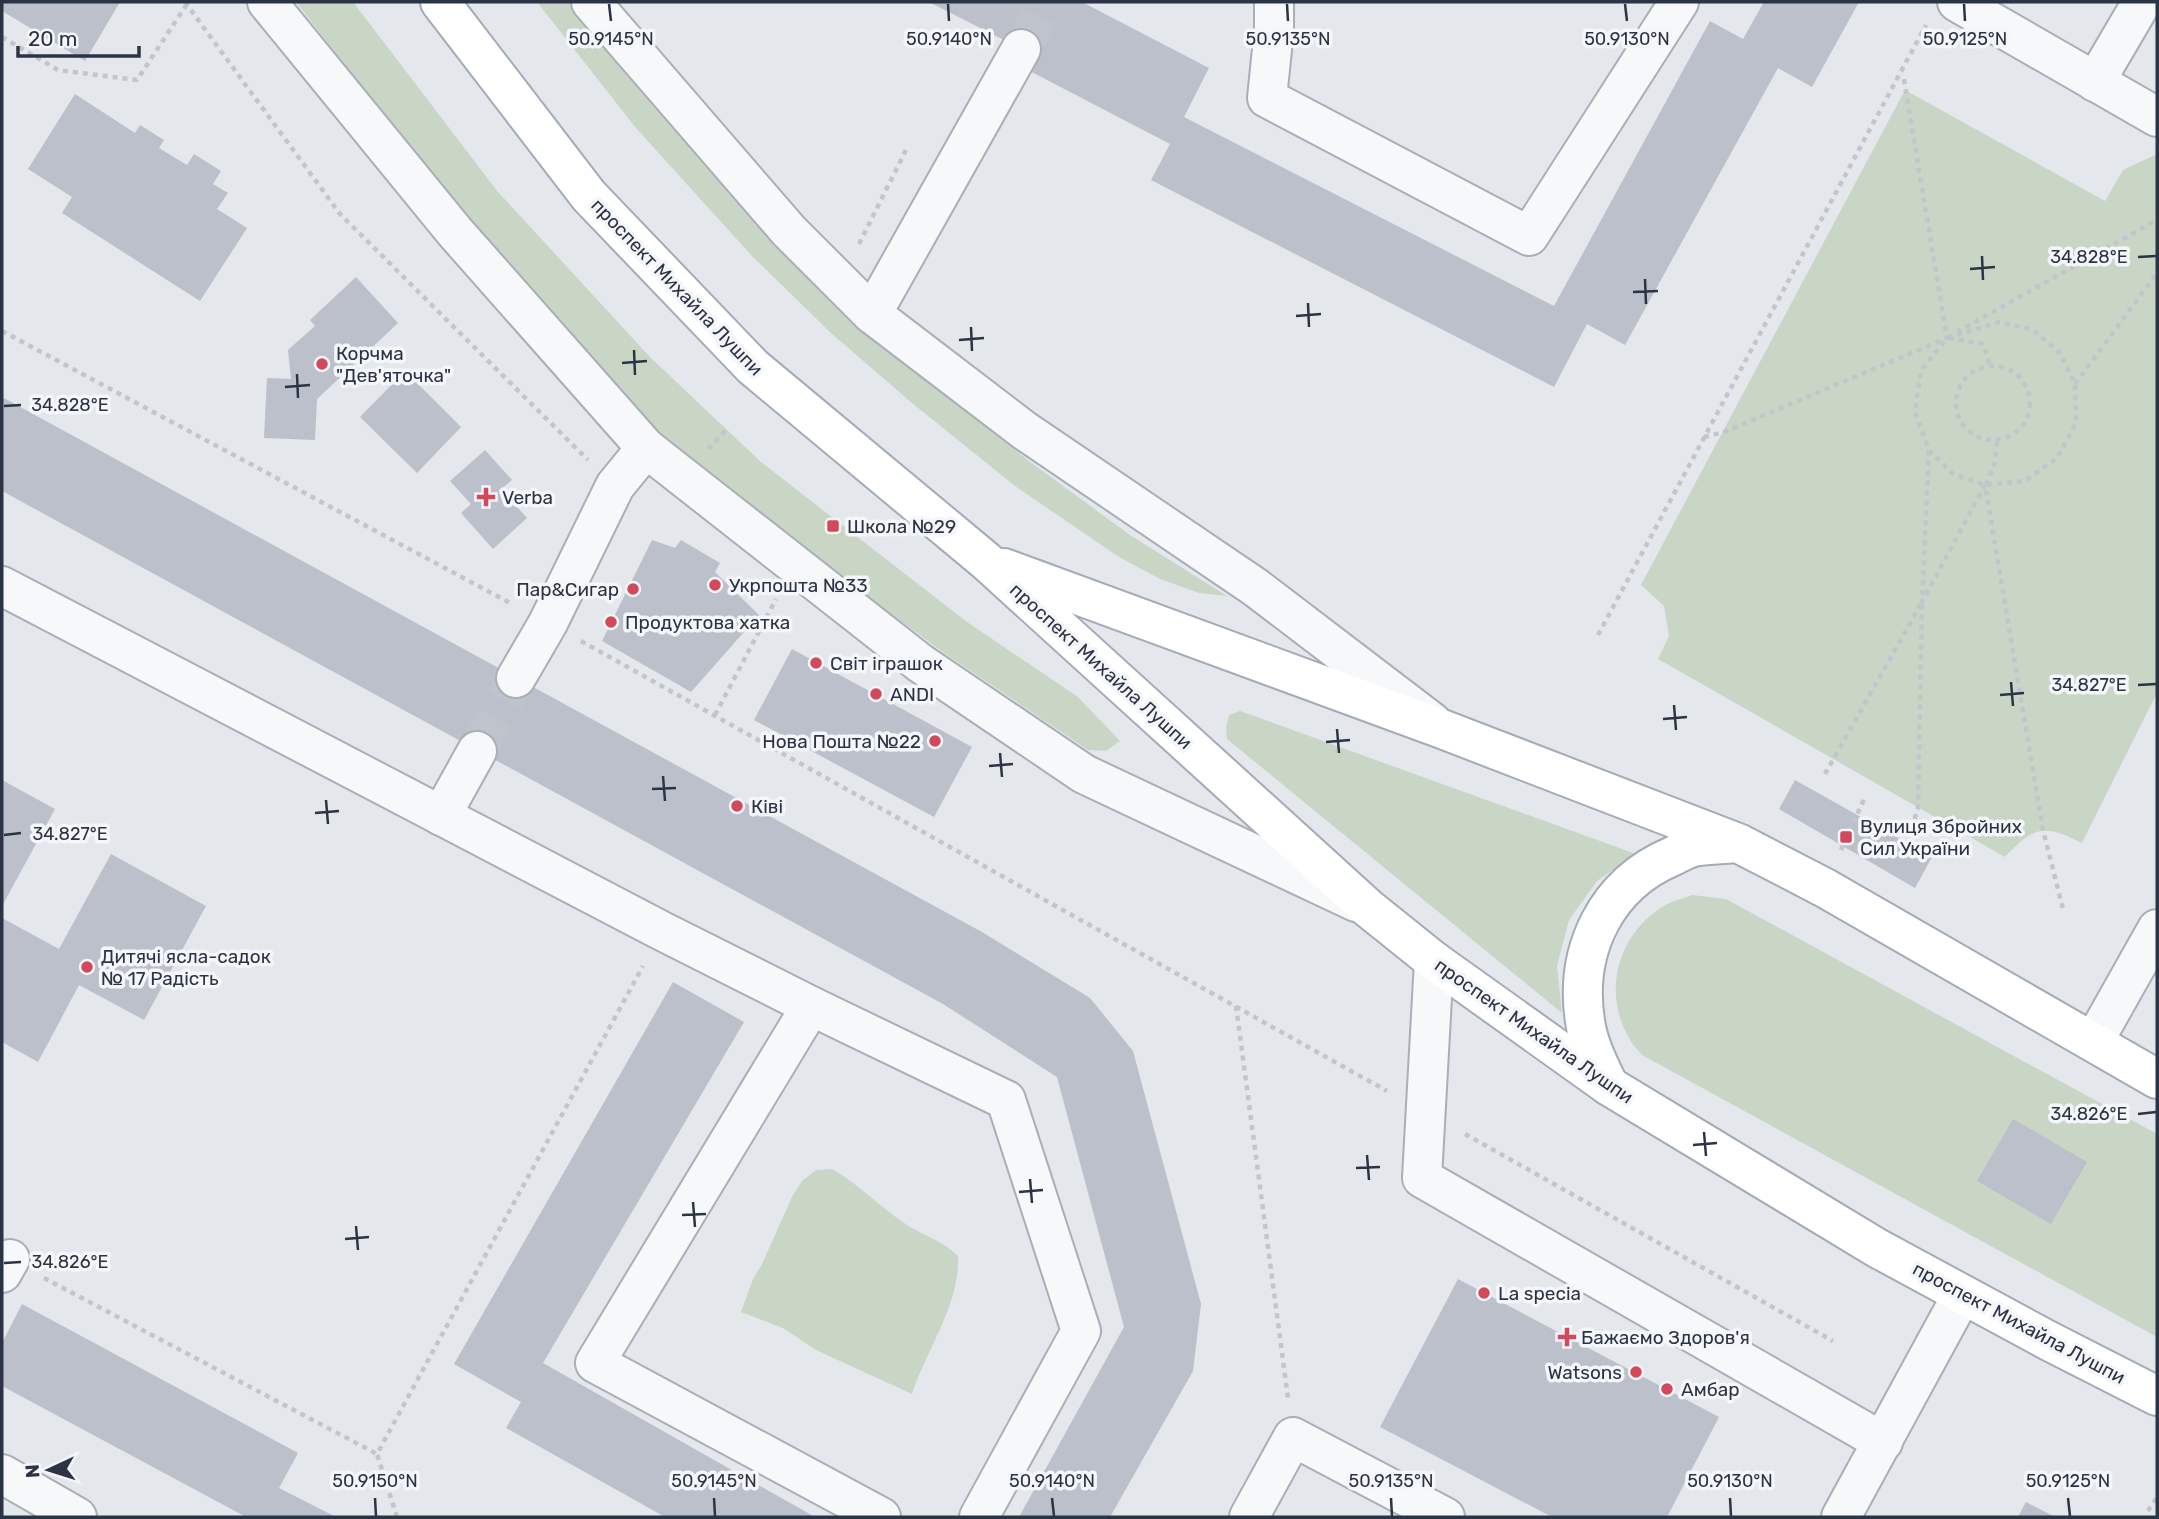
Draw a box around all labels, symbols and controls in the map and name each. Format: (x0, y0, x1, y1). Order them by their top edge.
scale bar (18, 14, 138, 58)
text: 20 m (28, 26, 77, 51)
text: 50.9145°N (568, 28, 654, 50)
text: 50.9140°N (906, 28, 992, 50)
text: 50.9135°N (1246, 28, 1330, 50)
text: 50.9130°N (1584, 28, 1670, 50)
text: 50.9125°N (1923, 28, 2007, 50)
street label: проспект Михайла Лушпи (586, 194, 768, 380)
text: 34.828°E (2050, 246, 2128, 268)
place label: Корчма "Дев'яточка" (336, 342, 451, 387)
marker: Корчма "Дев'яточка" (314, 356, 330, 372)
text: 34.828°E (31, 394, 109, 416)
place label: Verba (502, 486, 553, 509)
marker: Verba (476, 487, 496, 507)
place label: Школа №29 (847, 515, 956, 538)
marker: Школа №29 (825, 518, 841, 534)
place label: Укрпошта №33 (729, 574, 868, 597)
marker: Укрпошта №33 (707, 577, 723, 593)
place label: Пар&Сигар (516, 578, 619, 601)
street label: проспект Михайла Лушпи (1005, 578, 1197, 754)
marker: Пар&Сигар (625, 581, 641, 597)
place label: Продуктова хатка (625, 611, 790, 634)
marker: Продуктова хатка (603, 614, 619, 630)
place label: Світ іграшок (830, 652, 943, 675)
marker: Світ іграшок (808, 655, 824, 671)
text: 34.827°E (2051, 674, 2127, 696)
place label: ANDI (890, 683, 934, 706)
marker: ANDI (868, 686, 884, 702)
place label: Нова Пошта №22 (762, 730, 921, 753)
marker: Нова Пошта №22 (927, 733, 943, 749)
place label: Ківі (751, 795, 783, 818)
marker: Ківі (729, 798, 745, 814)
place label: Вулиця Збройних Сил України (1860, 815, 2022, 860)
text: 34.827°E (32, 823, 108, 845)
marker: Вулиця Збройних Сил України (1838, 829, 1854, 845)
place label: Дитячі ясла-садок № 17 Радість (101, 945, 271, 990)
street label: проспект Михайла Лушпи (1430, 954, 1638, 1108)
marker: Дитячі ясла-садок № 17 Радість (79, 959, 95, 975)
text: 34.826°E (2051, 1103, 2127, 1125)
text: 34.826°E (32, 1251, 108, 1273)
street label: проспект Михайла Лушпи (1909, 1257, 2129, 1389)
place label: La specia (1498, 1282, 1581, 1305)
marker: La specia (1476, 1285, 1492, 1301)
place label: Бажаємо Здоров'я (1581, 1326, 1750, 1349)
marker: Бажаємо Здоров'я (1559, 1329, 1575, 1345)
place label: Watsons (1548, 1361, 1622, 1384)
marker: Watsons (1628, 1364, 1644, 1380)
place label: Амбар (1681, 1378, 1740, 1401)
marker: Амбар (1659, 1381, 1675, 1397)
north arrow (14, 1435, 84, 1505)
text: N (21, 1464, 44, 1479)
text: 50.9150°N (332, 1470, 418, 1492)
text: 50.9145°N (671, 1470, 757, 1492)
text: 50.9140°N (1009, 1470, 1095, 1492)
text: 50.9135°N (1349, 1470, 1433, 1492)
text: 50.9130°N (1687, 1470, 1773, 1492)
text: 50.9125°N (2026, 1470, 2110, 1492)

